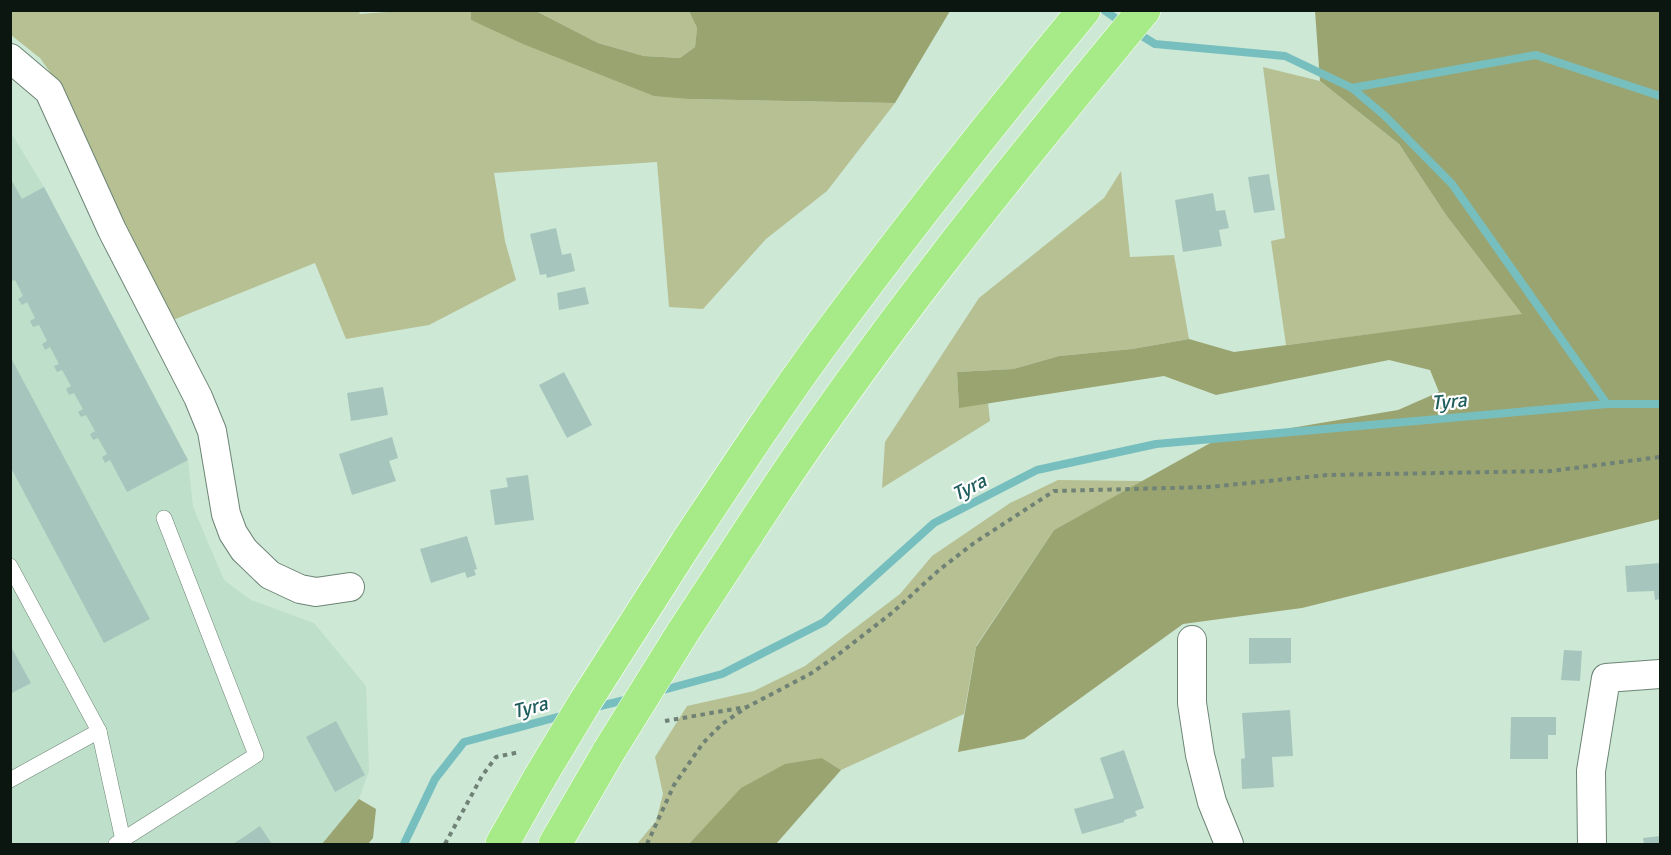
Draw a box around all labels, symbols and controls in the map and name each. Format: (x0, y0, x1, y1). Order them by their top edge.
water label: Tyra (1430, 387, 1468, 415)
water label: Tyra (948, 468, 991, 507)
water label: Tyra (510, 691, 551, 724)

